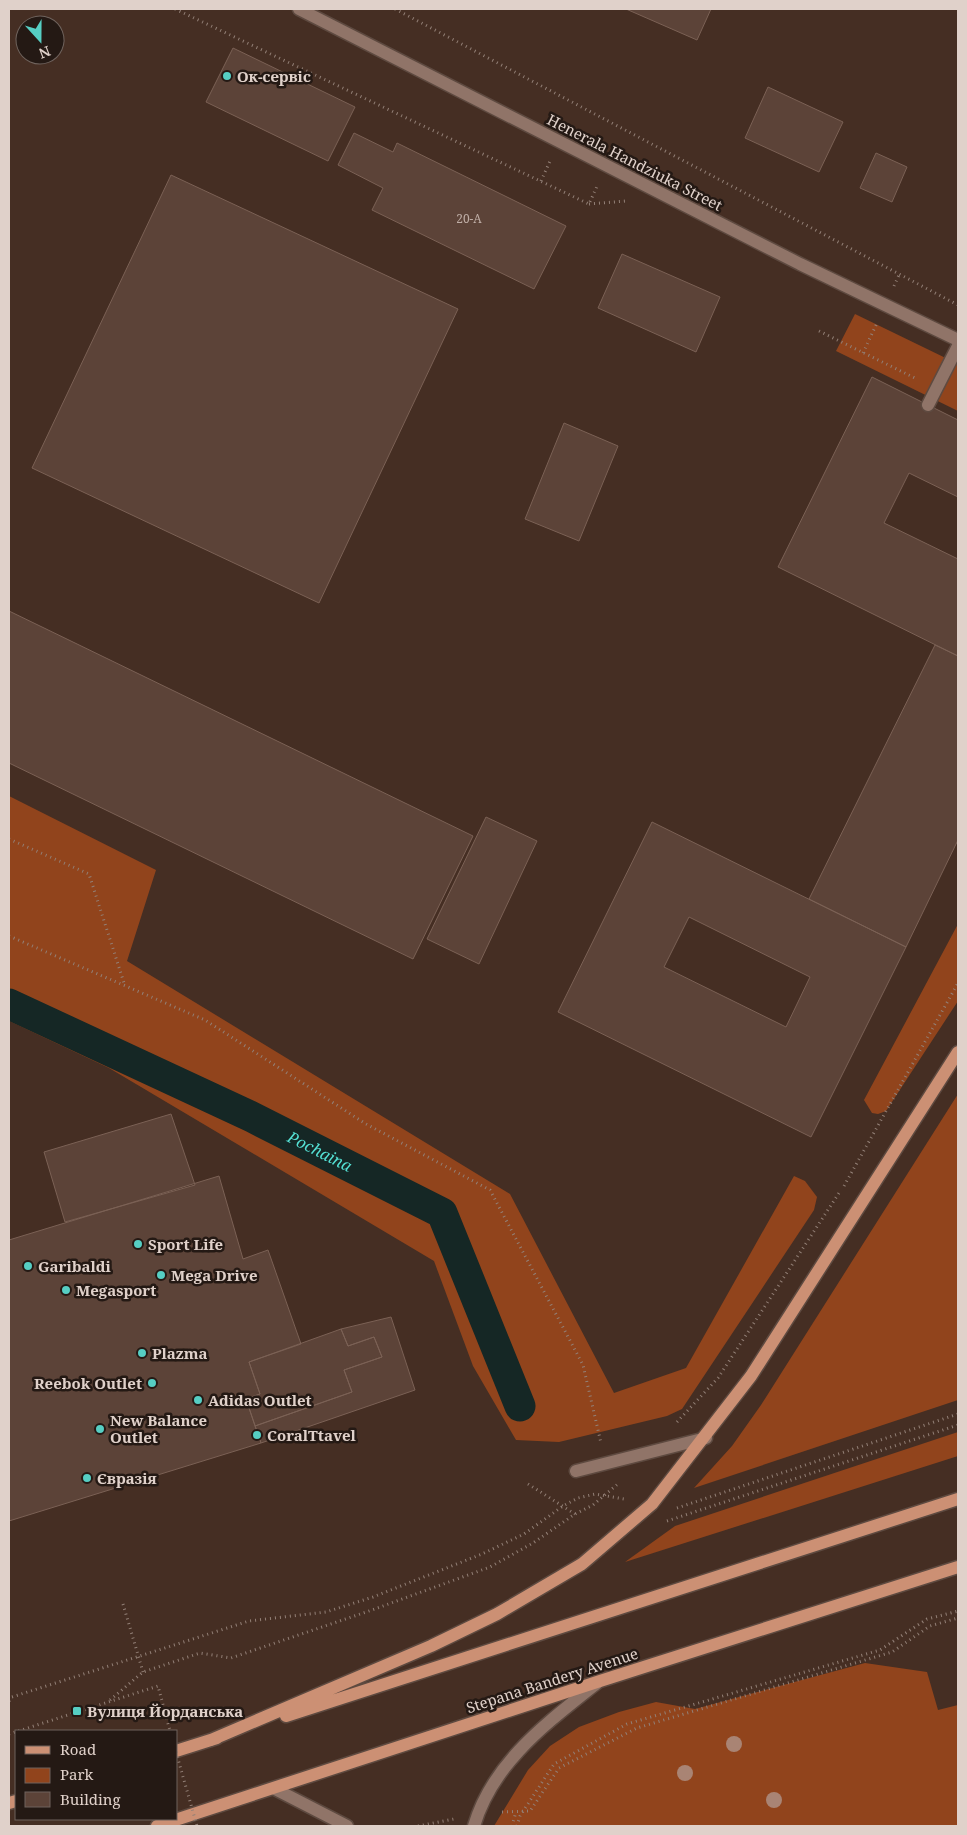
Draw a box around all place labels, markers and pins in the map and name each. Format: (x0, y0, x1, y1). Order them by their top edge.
place label: Ок-сервіс (237, 66, 311, 86)
marker: Ок-сервіс (221, 70, 233, 82)
place label: Sport Life (148, 1234, 223, 1254)
marker: Sport Life (132, 1238, 144, 1250)
place label: Garibaldi (38, 1256, 111, 1276)
marker: Garibaldi (22, 1260, 34, 1272)
place label: Mega Drive (171, 1265, 257, 1285)
marker: Mega Drive (155, 1269, 167, 1281)
place label: Megasport (76, 1280, 156, 1300)
marker: Megasport (60, 1284, 72, 1296)
place label: Plazma (152, 1343, 208, 1363)
marker: Plazma (136, 1347, 148, 1359)
place label: Reebok Outlet (34, 1373, 142, 1393)
marker: Reebok Outlet (146, 1377, 158, 1389)
place label: Adidas Outlet (208, 1390, 312, 1410)
marker: Adidas Outlet (192, 1394, 204, 1406)
place label: New Balance Outlet (110, 1410, 207, 1447)
marker: New Balance Outlet (94, 1423, 106, 1435)
place label: CoralTtavel (267, 1425, 357, 1445)
marker: CoralTtavel (251, 1429, 263, 1441)
place label: Євразія (97, 1468, 157, 1488)
marker: Євразія (81, 1472, 93, 1484)
place label: Вулиця Йорданська (87, 1701, 243, 1721)
marker: Вулиця Йорданська (71, 1705, 83, 1717)

